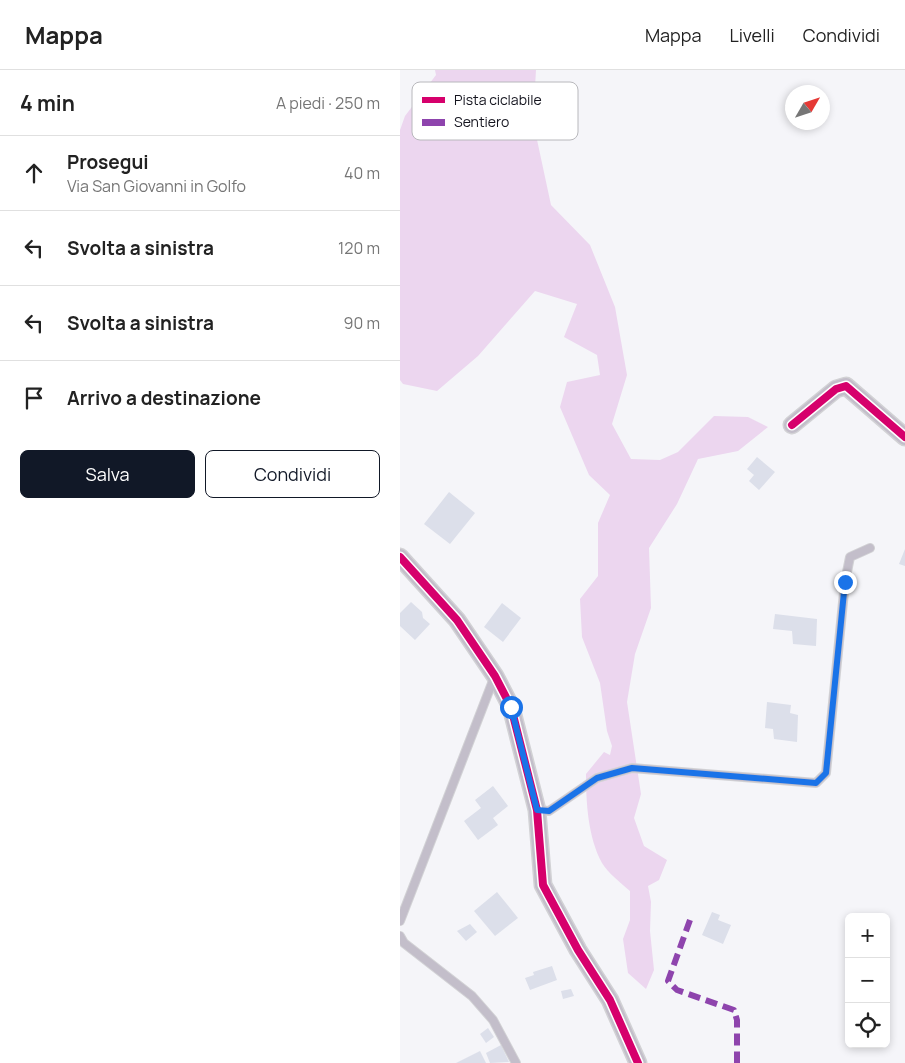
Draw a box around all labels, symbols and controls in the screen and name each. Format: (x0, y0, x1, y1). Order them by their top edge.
text: Mappa (25, 18, 103, 51)
text: Mappa (645, 23, 701, 47)
text: Livelli (729, 23, 775, 47)
text: Condividi (803, 23, 880, 47)
legend (412, 82, 578, 140)
north arrow (785, 85, 830, 130)
text: 4 min (20, 89, 75, 117)
text: Pista ciclabile (454, 90, 542, 109)
text: A piedi · 250 m (276, 92, 380, 114)
text: Sentiero (454, 112, 509, 131)
text: Prosegui (67, 149, 149, 175)
icon: ahead (20, 159, 48, 187)
text: 40 m (344, 162, 380, 184)
text: Via San Giovanni in Golfo (67, 175, 246, 197)
icon: left (20, 234, 48, 262)
text: Svolta a sinistra (67, 235, 214, 261)
text: 120 m (338, 237, 380, 259)
icon: left (20, 309, 48, 337)
text: Svolta a sinistra (67, 310, 214, 336)
text: 90 m (344, 312, 380, 334)
icon: arrive (20, 384, 48, 412)
text: Arrivo a destinazione (67, 385, 261, 411)
button: Salva (20, 450, 195, 498)
button: Condividi (205, 450, 380, 498)
route end (834, 571, 857, 594)
route start (500, 696, 523, 719)
map controls (845, 913, 890, 1048)
button: + (845, 913, 890, 958)
button: − (845, 958, 890, 1003)
button: locate (845, 1003, 890, 1048)

